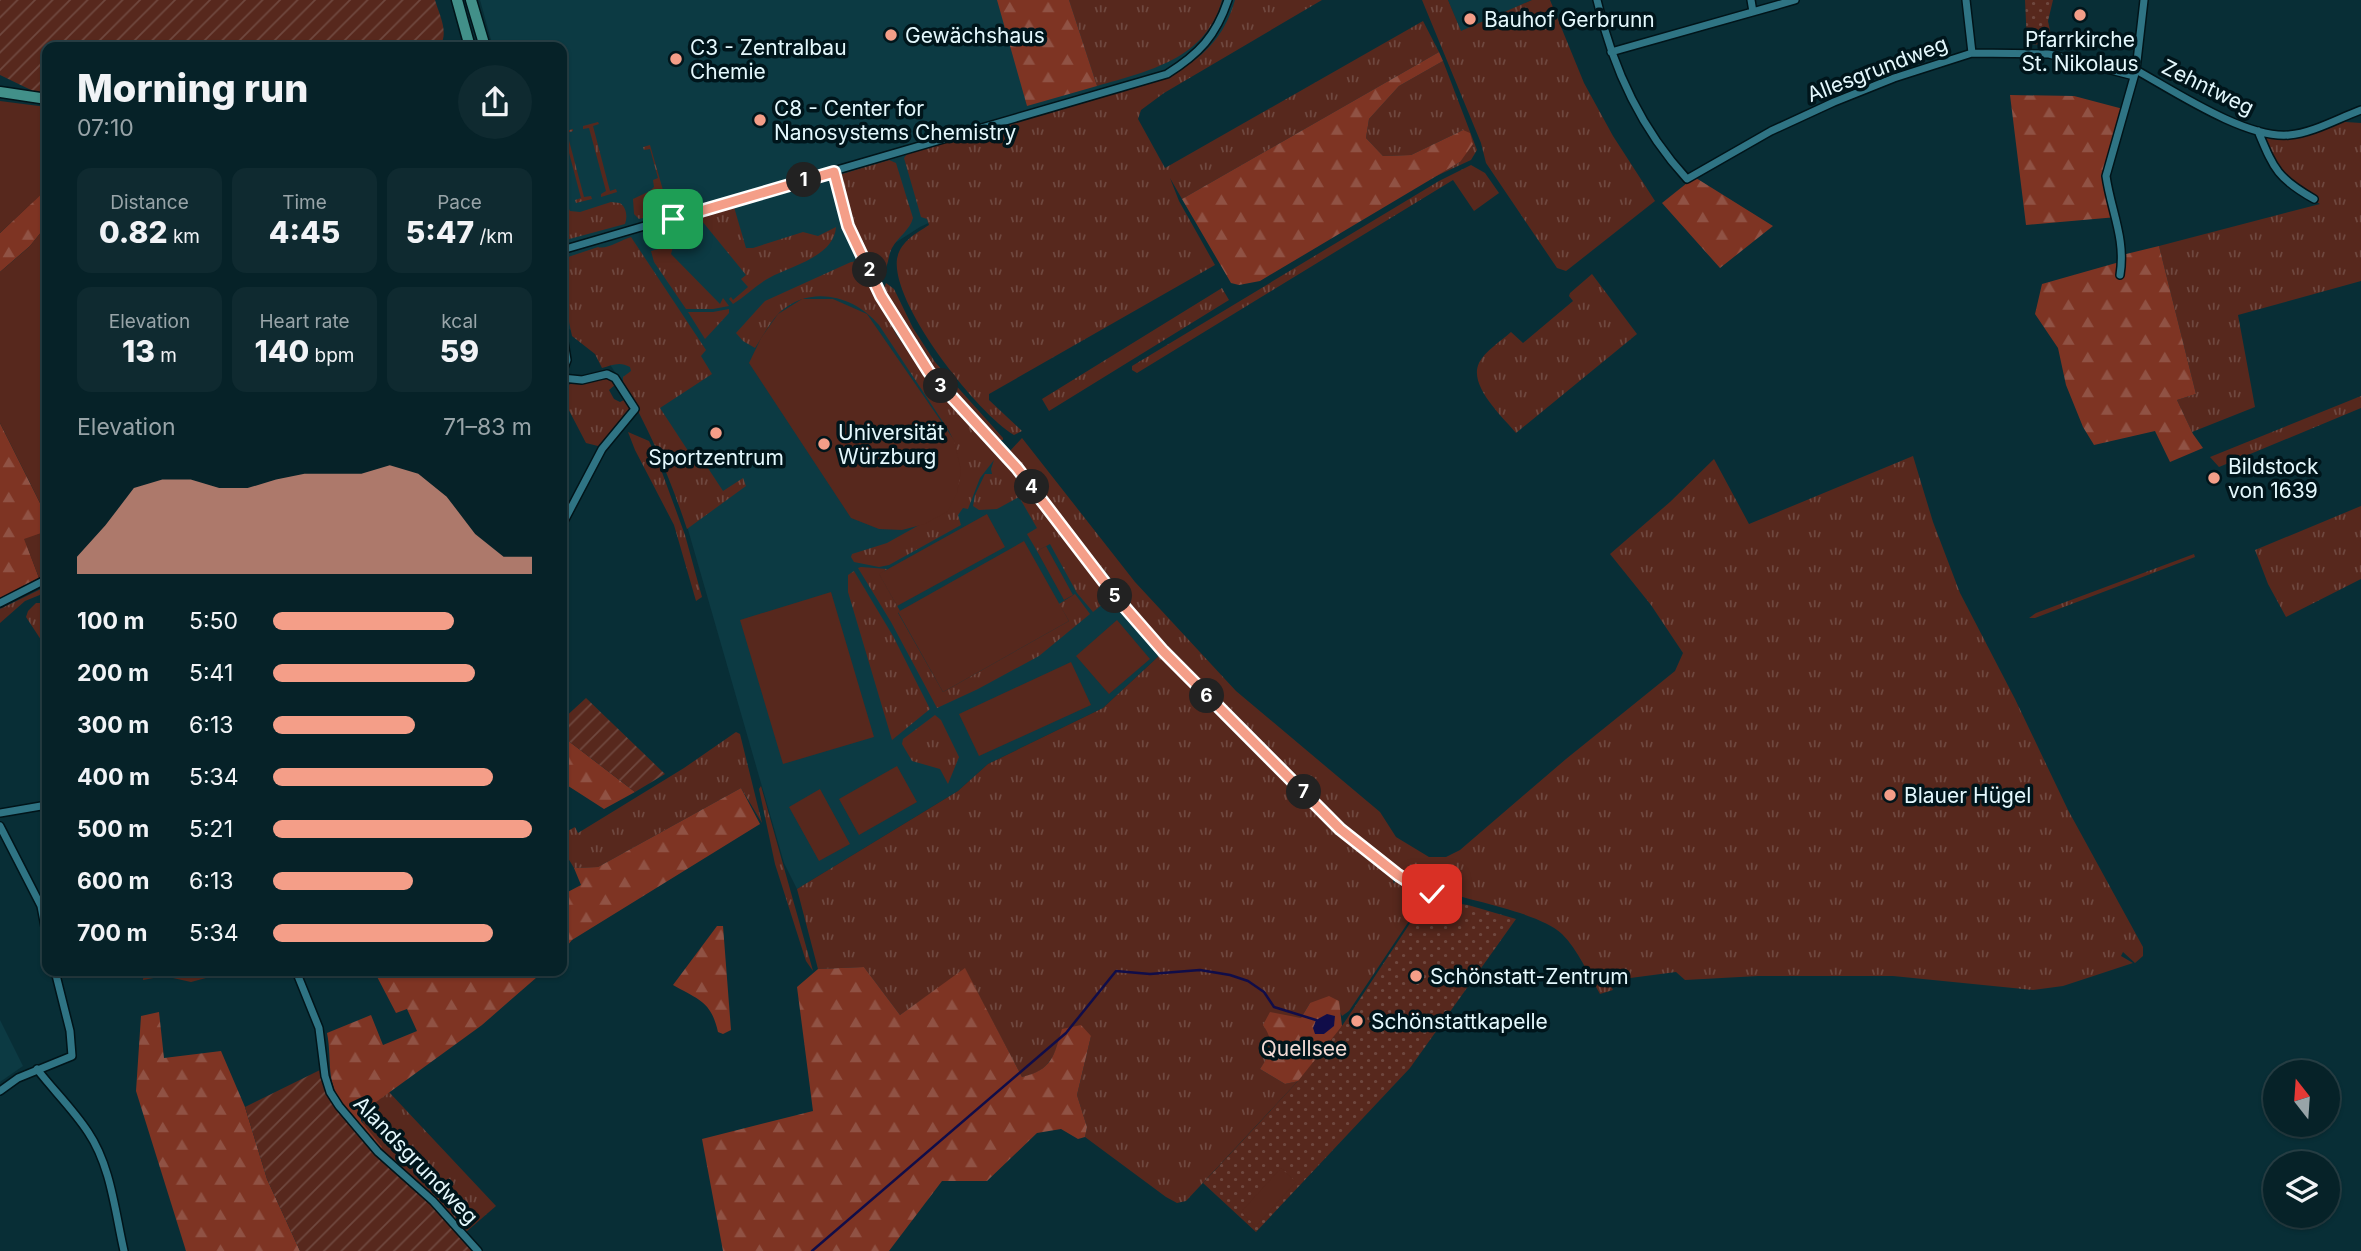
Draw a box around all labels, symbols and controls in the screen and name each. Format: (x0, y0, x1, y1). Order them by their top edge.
place label: Bauhof Gerbrunn (1484, 7, 1655, 32)
marker: Pfarrkirche St. Nikolaus (2072, 7, 2088, 23)
marker: Bauhof Gerbrunn (1462, 11, 1478, 27)
place label: Gewächshaus (905, 23, 1045, 48)
marker: Gewächshaus (883, 27, 899, 43)
place label: Pfarrkirche St. Nikolaus (2021, 27, 2139, 76)
street label: Allesgrundweg (1803, 31, 1951, 107)
place label: C3 - Zentralbau Chemie (690, 35, 847, 84)
marker: C3 - Zentralbau Chemie (668, 51, 684, 67)
street label: Zehntweg (2158, 54, 2258, 120)
text: Morning run (77, 65, 308, 111)
button: share (458, 65, 532, 139)
place label: C8 - Center for Nanosystems Chemistry (774, 96, 1017, 145)
marker: C8 - Center for Nanosystems Chemistry (752, 112, 768, 128)
text: 07:10 (77, 114, 134, 142)
pin: 1 (786, 162, 822, 198)
text: 1 (799, 168, 808, 191)
pin (643, 189, 703, 249)
text: Distance (110, 191, 189, 214)
text: Time (282, 191, 327, 214)
text: Pace (437, 191, 482, 214)
icon: arrive (654, 200, 692, 238)
text: 0.82 (99, 214, 168, 250)
text: 4:45 (269, 214, 340, 250)
text: 5:47 (406, 214, 474, 250)
text: km (168, 225, 200, 248)
text: /km (474, 225, 513, 248)
pin: 2 (852, 252, 888, 288)
text: 2 (864, 258, 875, 281)
text: Elevation (109, 310, 190, 333)
text: Heart rate (260, 310, 350, 333)
text: kcal (441, 310, 478, 333)
text: 13 (122, 333, 155, 369)
text: 140 (255, 333, 309, 369)
text: 59 (440, 333, 479, 369)
text: m (155, 344, 177, 367)
text: bpm (309, 344, 354, 367)
pin: 3 (923, 368, 958, 404)
text: 3 (934, 374, 947, 397)
text: Elevation (77, 413, 176, 441)
text: 71–83 m (443, 413, 532, 441)
place label: Universität Würzburg (838, 420, 945, 469)
marker: Sportzentrum (708, 425, 724, 441)
marker: Universität Würzburg (816, 436, 832, 452)
place label: Sportzentrum (648, 445, 784, 470)
place label: Bildstock von 1639 (2228, 454, 2319, 503)
pin: 4 (1014, 470, 1050, 504)
marker: Bildstock von 1639 (2206, 470, 2222, 486)
text: 4 (1025, 475, 1038, 498)
pin: 5 (1098, 578, 1132, 614)
text: 5 (1108, 584, 1121, 607)
text: 100 m (77, 607, 144, 635)
text: 5:50 (189, 607, 238, 635)
text: 200 m (77, 659, 149, 687)
text: 5:41 (189, 659, 233, 687)
pin: 6 (1190, 678, 1224, 714)
text: 6 (1200, 684, 1213, 707)
text: 300 m (77, 711, 149, 739)
text: 6:13 (189, 711, 233, 739)
text: 400 m (77, 763, 150, 791)
text: 5:34 (189, 763, 239, 791)
pin: 7 (1286, 774, 1322, 810)
text: 7 (1298, 780, 1309, 803)
place label: Blauer Hügel (1904, 783, 2031, 808)
marker: Blauer Hügel (1882, 787, 1898, 803)
text: 500 m (77, 815, 149, 843)
text: 5:21 (189, 815, 233, 843)
pin (1402, 864, 1462, 924)
text: 600 m (77, 867, 149, 895)
text: 6:13 (189, 867, 233, 895)
icon: check (1413, 875, 1451, 913)
text: 700 m (77, 919, 147, 947)
text: 5:34 (189, 919, 239, 947)
place label: Schönstatt-Zentrum (1430, 964, 1629, 989)
marker: Schönstatt-Zentrum (1408, 968, 1424, 984)
place label: Schönstattkapelle (1371, 1009, 1548, 1034)
marker: Schönstattkapelle (1349, 1013, 1365, 1029)
park label: Quellsee (1261, 1036, 1347, 1061)
north arrow (2263, 1060, 2340, 1138)
map controls (2263, 1060, 2340, 1228)
street label: Alandsgrundweg (349, 1091, 483, 1229)
button: layers (2263, 1151, 2340, 1228)

